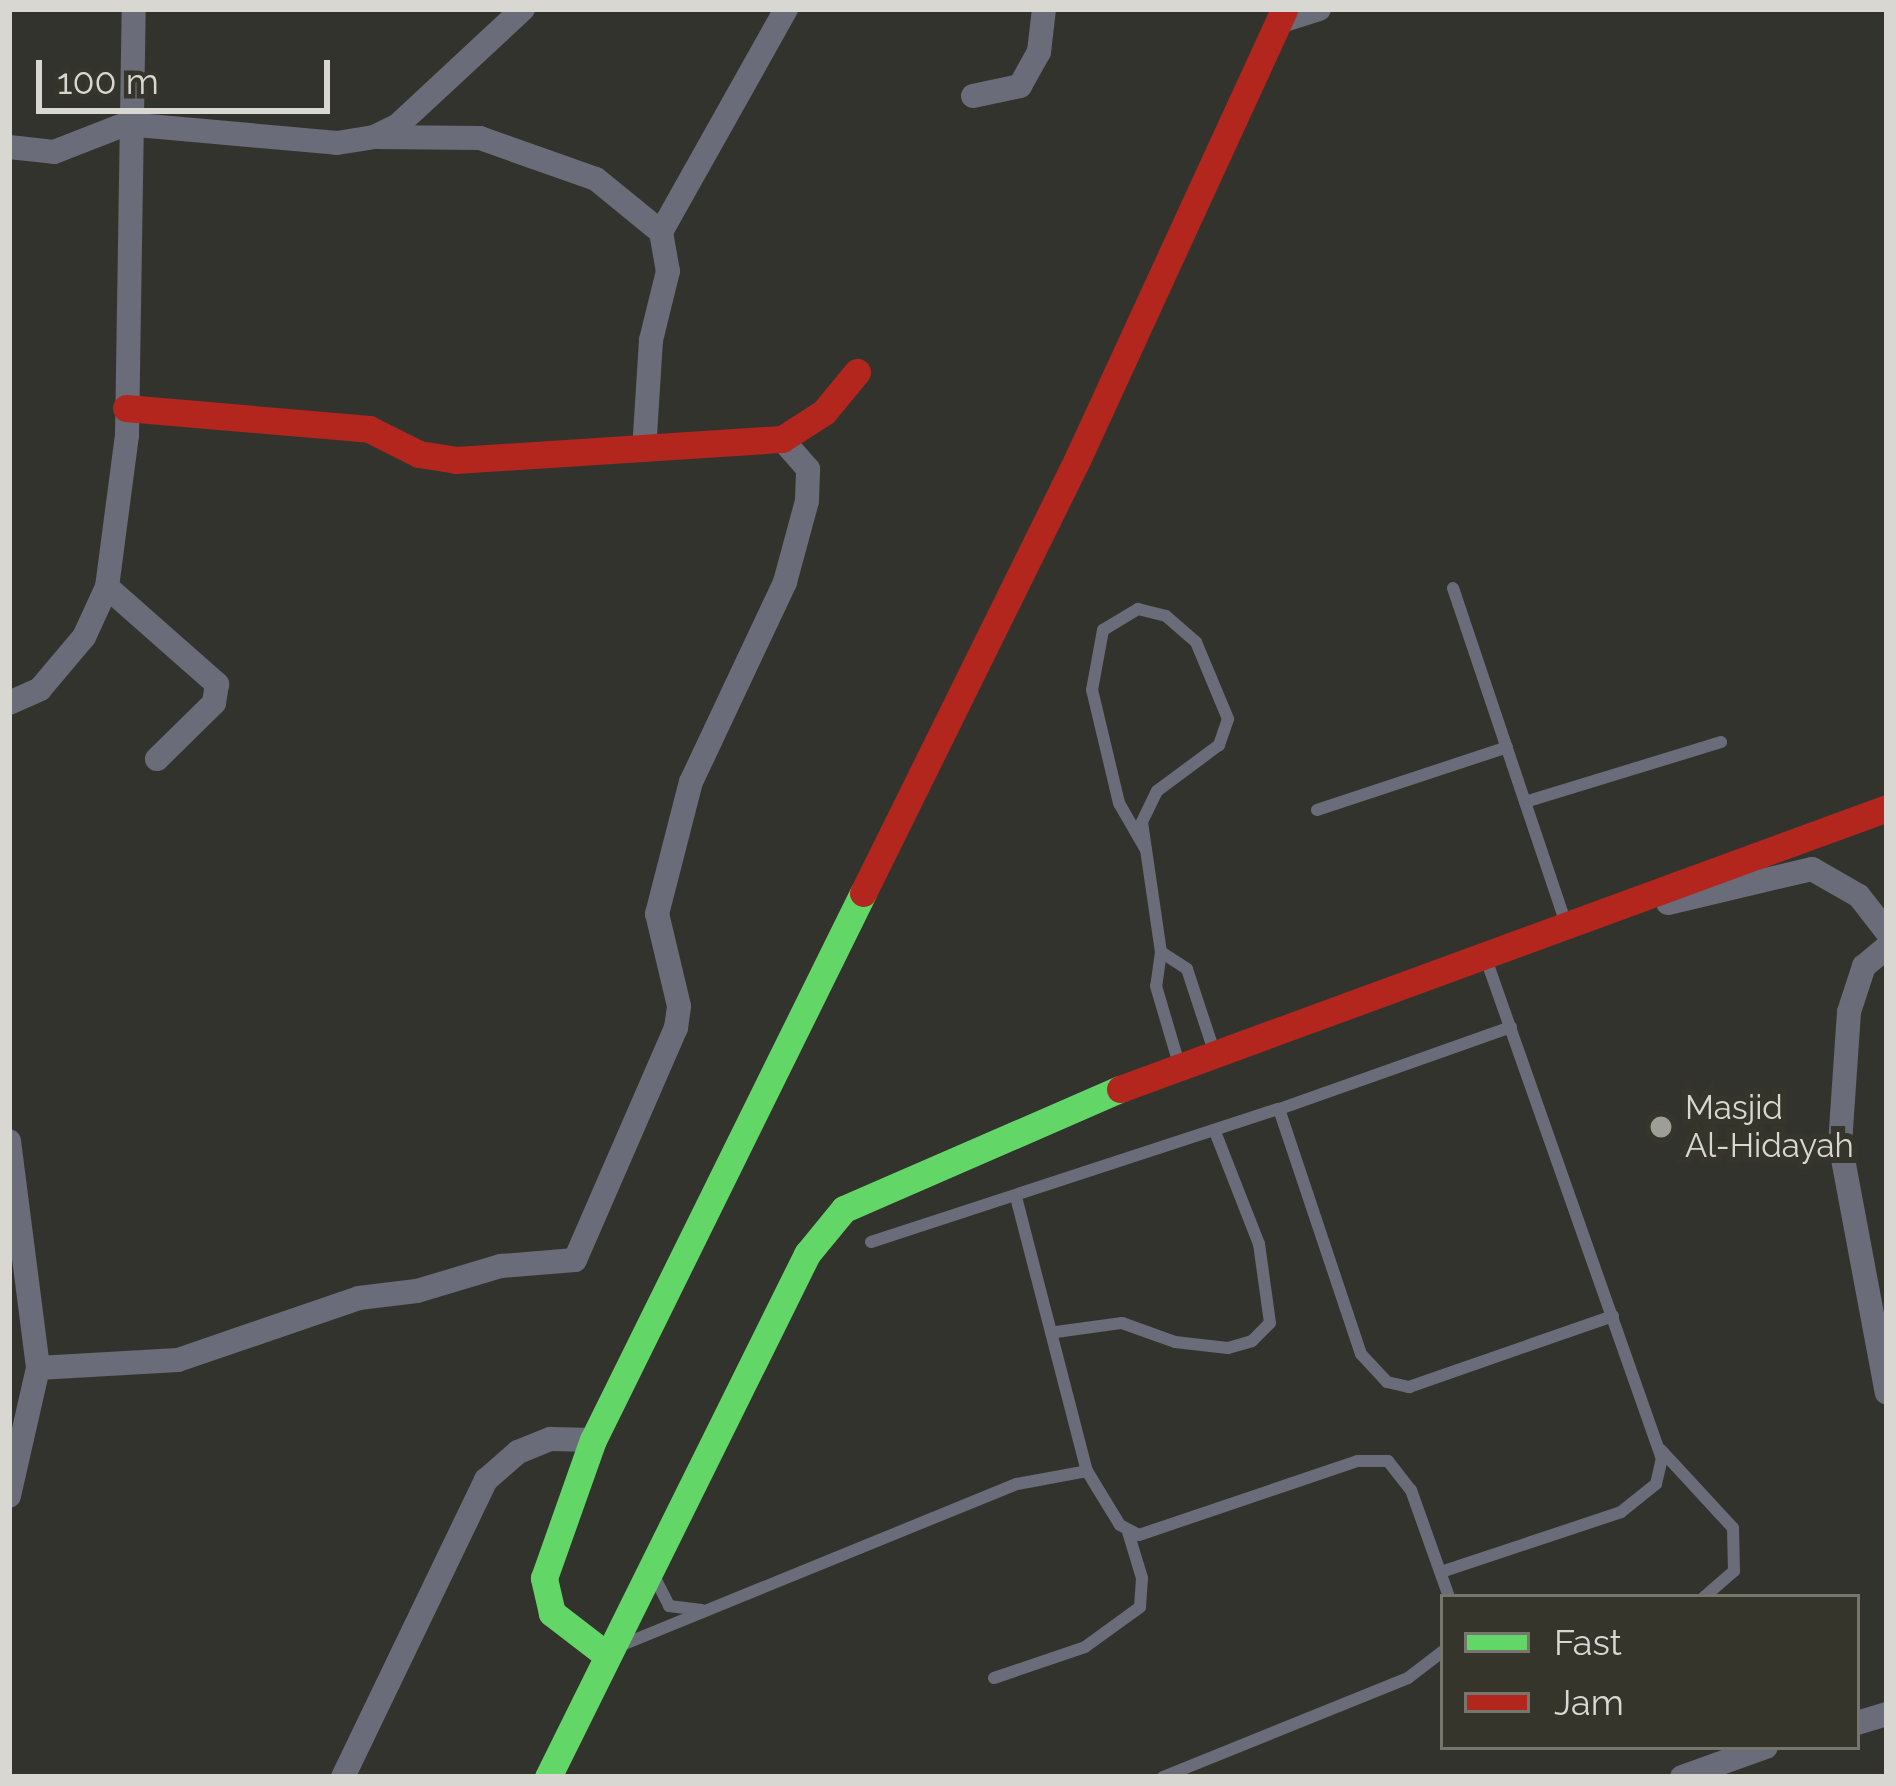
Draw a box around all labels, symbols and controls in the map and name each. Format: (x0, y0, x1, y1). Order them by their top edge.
scale bar (42, 36, 336, 110)
text: 100 m (57, 60, 159, 102)
place label: Masjid Al-Hidayah (1685, 1088, 1854, 1166)
marker: Masjid Al-Hidayah (1648, 1114, 1674, 1140)
legend (1440, 1594, 1860, 1750)
text: Fast (1554, 1621, 1622, 1663)
text: Jam (1554, 1681, 1624, 1723)

